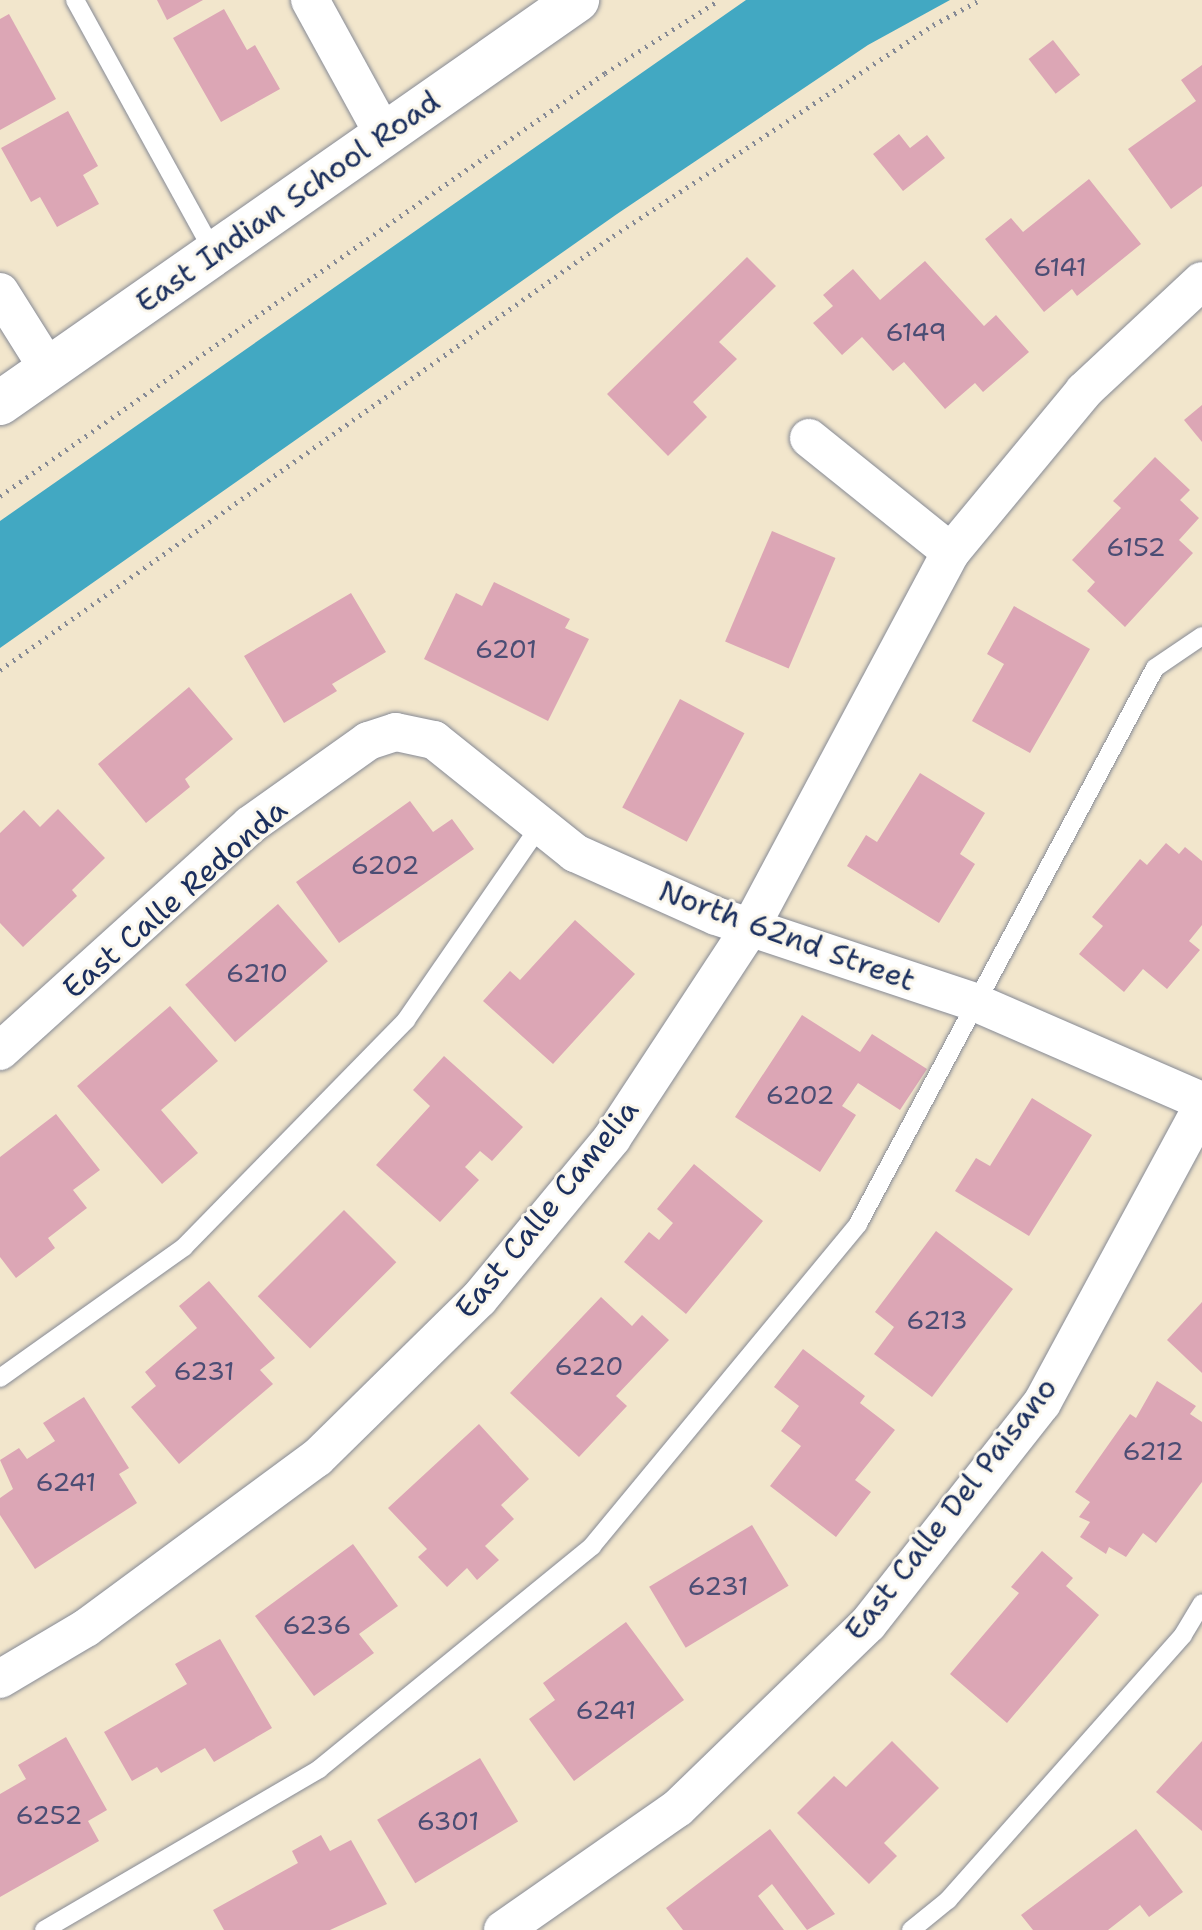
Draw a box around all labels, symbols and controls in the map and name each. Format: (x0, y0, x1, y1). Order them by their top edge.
street label: East Indian School Road (129, 83, 447, 321)
house number: 6141 (1033, 251, 1087, 283)
house number: 6149 (885, 316, 947, 348)
house number: 6152 (1106, 531, 1166, 563)
house number: 6201 (475, 633, 537, 665)
street label: East Calle Redonda (56, 792, 294, 1006)
house number: 6202 (351, 849, 419, 881)
street label: North 62nd Street (654, 873, 920, 999)
house number: 6210 (226, 957, 288, 989)
house number: 6202 (766, 1079, 834, 1111)
street label: East Calle Camelia (448, 1093, 646, 1325)
house number: 6213 (906, 1304, 968, 1336)
house number: 6220 (555, 1350, 623, 1382)
house number: 6231 (173, 1355, 235, 1387)
street label: East Calle Del Paisano (837, 1371, 1065, 1647)
house number: 6212 (1122, 1435, 1184, 1467)
house number: 6241 (36, 1466, 96, 1498)
house number: 6231 (687, 1570, 749, 1602)
house number: 6236 (282, 1609, 352, 1641)
house number: 6241 (576, 1694, 636, 1726)
house number: 6252 (15, 1799, 83, 1831)
house number: 6301 (417, 1805, 479, 1837)

